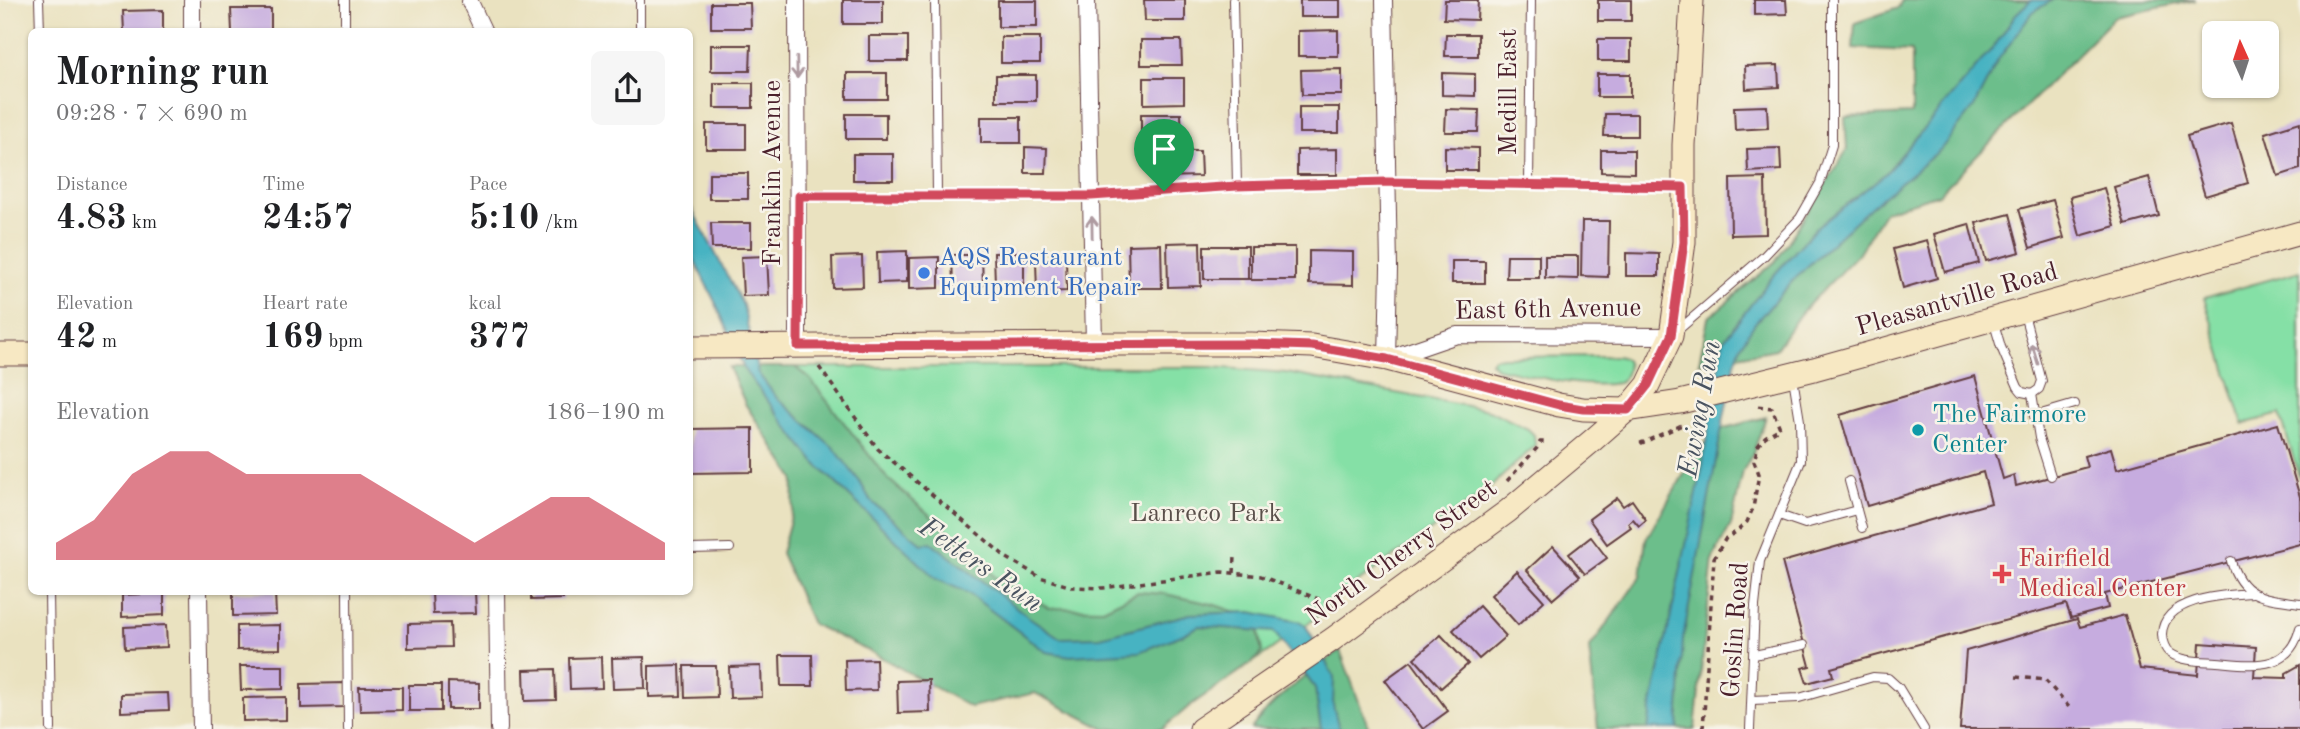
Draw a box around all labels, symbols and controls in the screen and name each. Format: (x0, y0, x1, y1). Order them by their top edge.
north arrow (2202, 21, 2278, 98)
map controls (2202, 21, 2279, 98)
street label: Medill East (1496, 29, 1522, 155)
button: share (591, 51, 665, 125)
text: Morning run (56, 55, 269, 93)
one-way arrow (790, 56, 804, 79)
street label: Franklin Avenue (760, 80, 786, 266)
text: 09:28 · 7 × 690 m (56, 102, 248, 125)
pin (1134, 119, 1194, 191)
icon: arrive (1145, 130, 1183, 168)
text: Distance (56, 176, 128, 195)
text: Time (262, 176, 305, 195)
text: Pace (469, 176, 507, 195)
text: 4.83 (56, 201, 127, 236)
text: 24:57 (262, 201, 353, 236)
text: 5:10 (469, 201, 539, 236)
text: km (127, 214, 157, 233)
text: /km (539, 214, 578, 233)
one-way arrow (1085, 215, 1099, 238)
place label: AQS Restaurant Equipment Repair (938, 245, 1141, 301)
street label: Pleasantville Road (1853, 259, 2061, 341)
marker: AQS Restaurant Equipment Repair (916, 265, 932, 281)
text: Elevation (56, 295, 133, 314)
text: Heart rate (262, 295, 348, 314)
text: kcal (469, 295, 501, 314)
street label: East 6th Avenue (1454, 295, 1642, 325)
text: 42 (56, 320, 97, 355)
text: 169 (262, 320, 323, 355)
text: 377 (469, 320, 530, 355)
text: m (97, 333, 117, 352)
text: bpm (323, 333, 363, 352)
water label: Ewing Run (1675, 338, 1727, 481)
one-way arrow (2028, 344, 2041, 366)
text: Elevation (56, 401, 150, 424)
text: 186–190 m (546, 401, 665, 424)
place label: The Fairmore Center (1932, 402, 2087, 458)
marker: The Fairmore Center (1910, 422, 1926, 438)
street label: North Cherry Street (1302, 475, 1502, 631)
park label: Lanreco Park (1130, 501, 1282, 527)
water label: Fetters Run (912, 513, 1047, 619)
place label: Fairfield Medical Center (2018, 546, 2186, 602)
street label: Goslin Road (1718, 561, 1754, 699)
marker: Fairfield Medical Center (1992, 564, 2012, 584)

